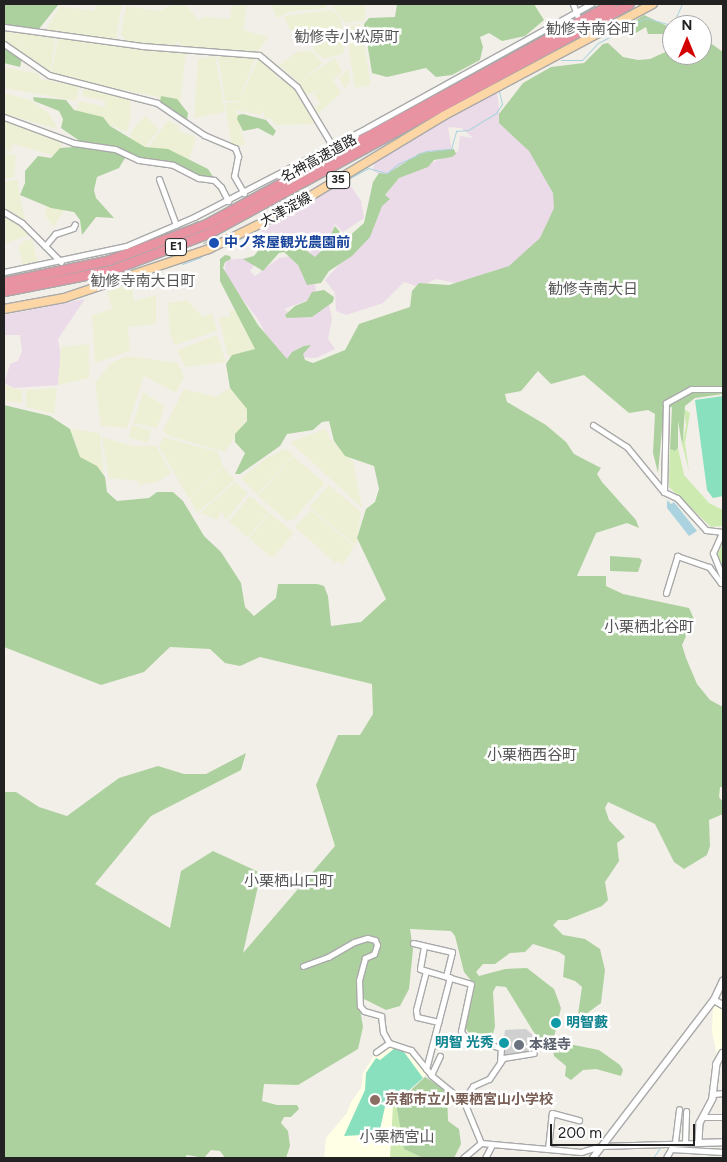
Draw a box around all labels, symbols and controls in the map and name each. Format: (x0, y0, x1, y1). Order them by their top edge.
north arrow (662, 15, 712, 65)
text: N (682, 17, 692, 34)
district label: 勧修寺南谷町 (546, 21, 636, 39)
district label: 勧修寺小松原町 (295, 29, 399, 47)
street label: 名神高速道路 (278, 131, 360, 187)
road number: 35 (326, 170, 350, 190)
street label: 大津淀線 (257, 189, 315, 231)
place label: 中ノ茶屋観光農園前 (224, 235, 350, 251)
marker: 中ノ茶屋観光農園前 (208, 237, 220, 249)
road number: E1 (165, 238, 187, 256)
district label: 勧修寺南大日町 (91, 273, 195, 291)
district label: 勧修寺南大日 (548, 281, 638, 299)
district label: 小栗栖北谷町 (604, 619, 694, 637)
district label: 小栗栖西谷町 (487, 747, 577, 765)
district label: 小栗栖山口町 (244, 873, 334, 891)
place label: 明智藪 (566, 1015, 608, 1031)
marker: 明智藪 (550, 1017, 562, 1029)
place label: 明智 光秀 (435, 1035, 494, 1051)
marker: 明智 光秀 (498, 1037, 510, 1049)
place label: 本経寺 (529, 1037, 571, 1053)
marker: 本経寺 (513, 1039, 525, 1051)
place label: 京都市立小栗栖宮山小学校 (385, 1092, 553, 1108)
marker: 京都市立小栗栖宮山小学校 (369, 1094, 381, 1106)
scale bar (552, 1114, 697, 1146)
text: 200 m (558, 1124, 602, 1142)
district label: 小栗栖宮山 (360, 1129, 434, 1147)

